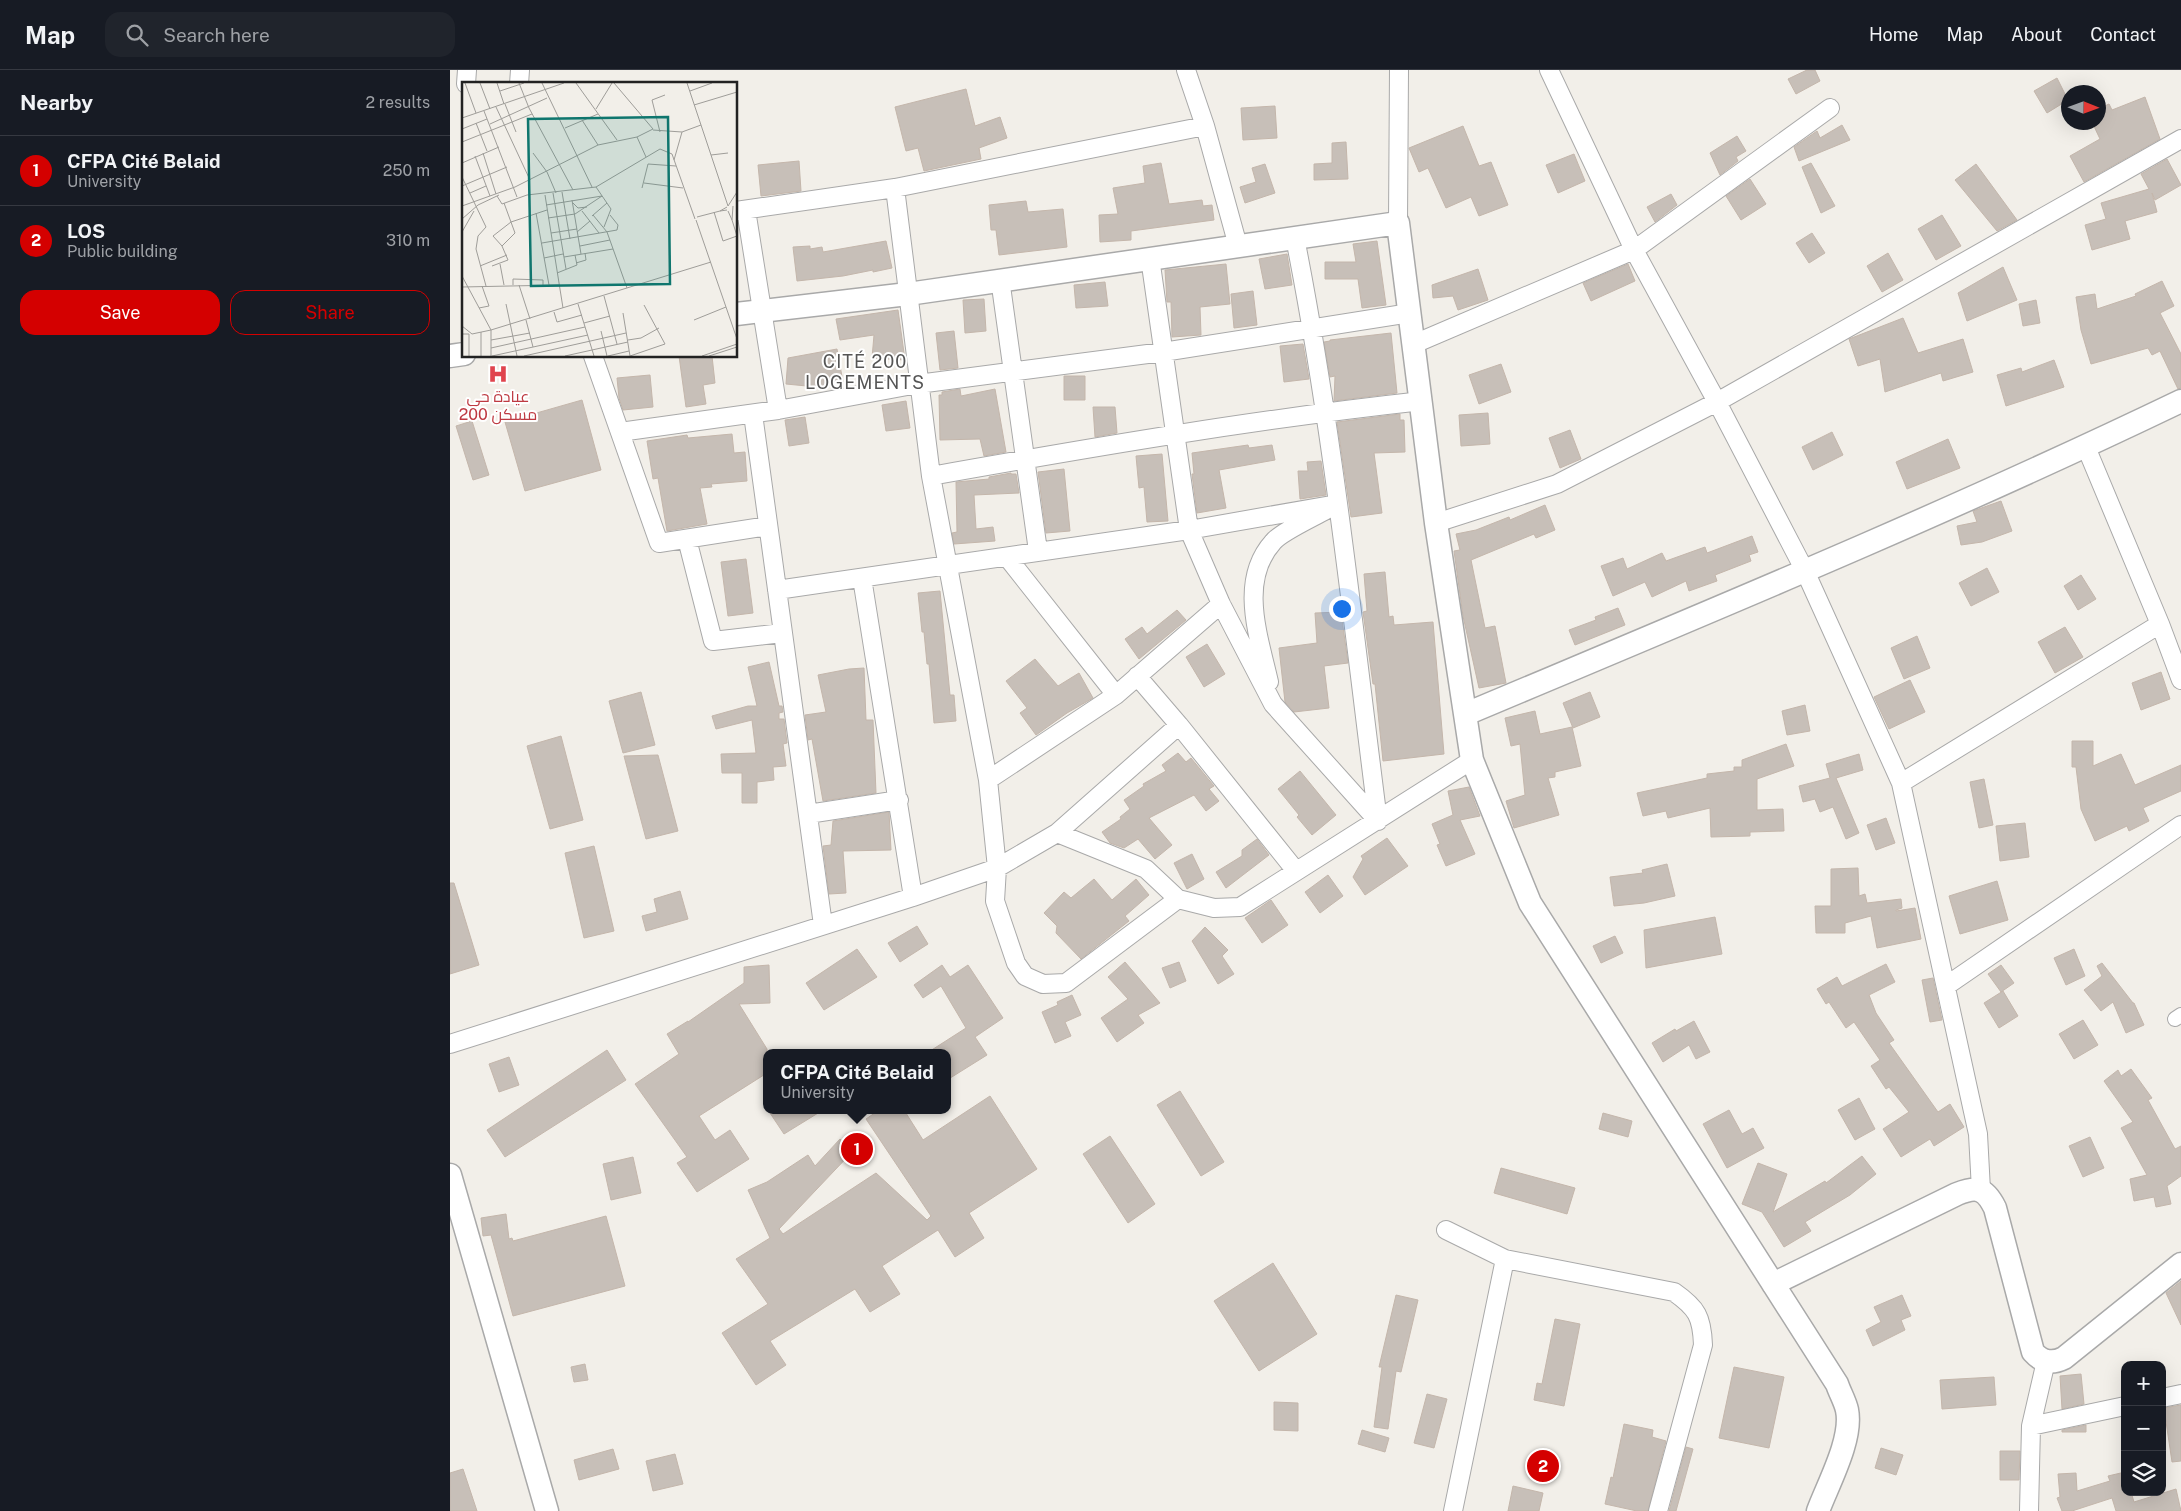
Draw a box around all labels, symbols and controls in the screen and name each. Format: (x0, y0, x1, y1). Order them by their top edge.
search box (105, 12, 455, 57)
text: Map (25, 21, 75, 49)
icon: search (123, 21, 151, 49)
text: Search here (163, 24, 270, 46)
text: Home (1869, 24, 1919, 45)
text: Map (1947, 24, 1983, 45)
text: About (2011, 24, 2062, 45)
text: Contact (2090, 24, 2156, 45)
inset map (462, 82, 738, 358)
north arrow (2061, 85, 2106, 130)
text: Nearby (20, 90, 93, 115)
text: 2 results (365, 93, 430, 112)
text: CFPA Cité Belaid (67, 150, 221, 172)
text: 1 (33, 161, 39, 180)
text: 250 m (383, 161, 430, 180)
text: University (67, 172, 141, 191)
text: LOS (67, 220, 105, 242)
text: 2 (31, 231, 41, 250)
text: 310 m (386, 231, 430, 250)
text: Public building (67, 242, 178, 261)
button: Save (20, 290, 220, 335)
button: Share (230, 290, 430, 335)
district label: CITÉ 200 LOGEMENTS (805, 350, 925, 393)
hospital icon: عيادة حي 200 مسكن (487, 363, 509, 385)
place label: عيادة حي 200 مسكن (459, 387, 537, 425)
your location (1329, 596, 1355, 622)
popup (763, 1049, 951, 1114)
text: CFPA Cité Belaid (780, 1061, 934, 1083)
text: University (780, 1083, 855, 1102)
pin: 1 (841, 1130, 873, 1168)
map controls (2121, 1361, 2166, 1496)
button: + (2121, 1361, 2166, 1406)
button: − (2121, 1406, 2166, 1451)
pin: 2 (1527, 1447, 1559, 1485)
button: layers (2121, 1451, 2166, 1496)

